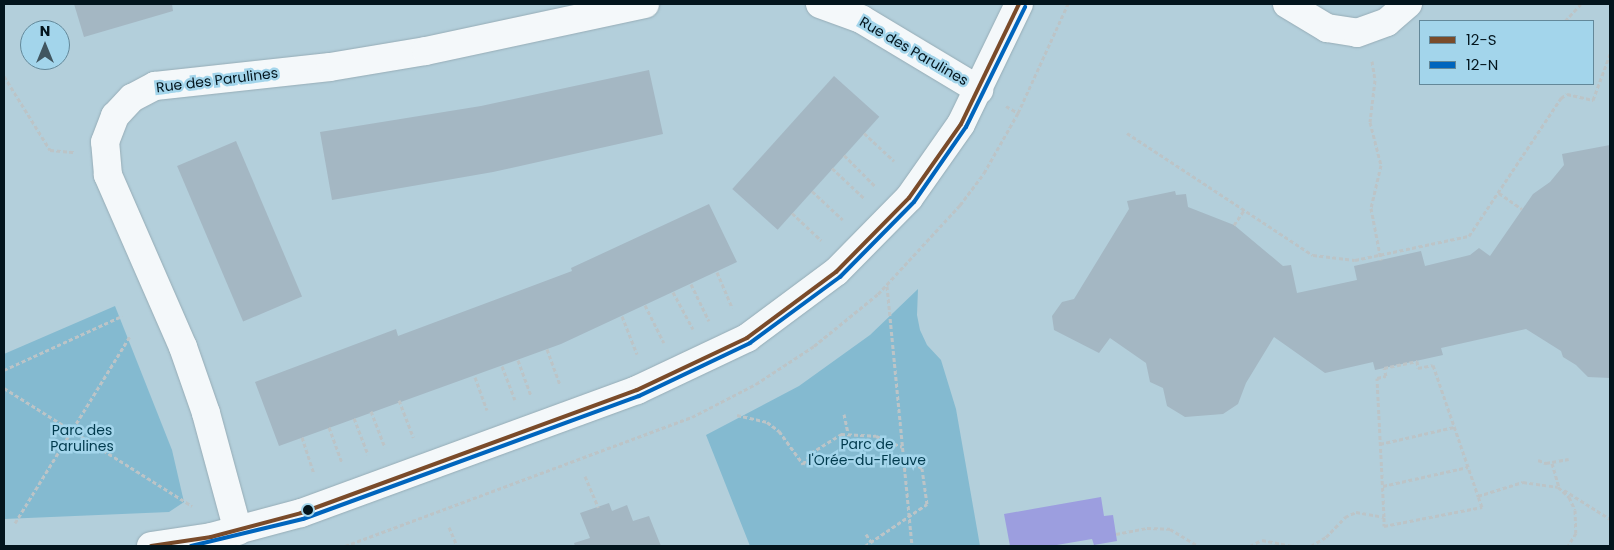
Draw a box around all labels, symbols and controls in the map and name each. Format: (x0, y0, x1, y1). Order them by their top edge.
street label: Rue des Parulines (857, 13, 971, 89)
north arrow (20, 20, 70, 70)
legend (1419, 20, 1594, 85)
text: N (40, 21, 50, 41)
text: 12-S (1466, 29, 1497, 50)
text: 12-N (1466, 54, 1498, 75)
street label: Rue des Parulines (155, 64, 279, 96)
park label: Parc des Parulines (50, 422, 114, 454)
park label: Parc de l'Orée-du-Fleuve (808, 436, 926, 468)
unlabelled marker (303, 505, 313, 515)

